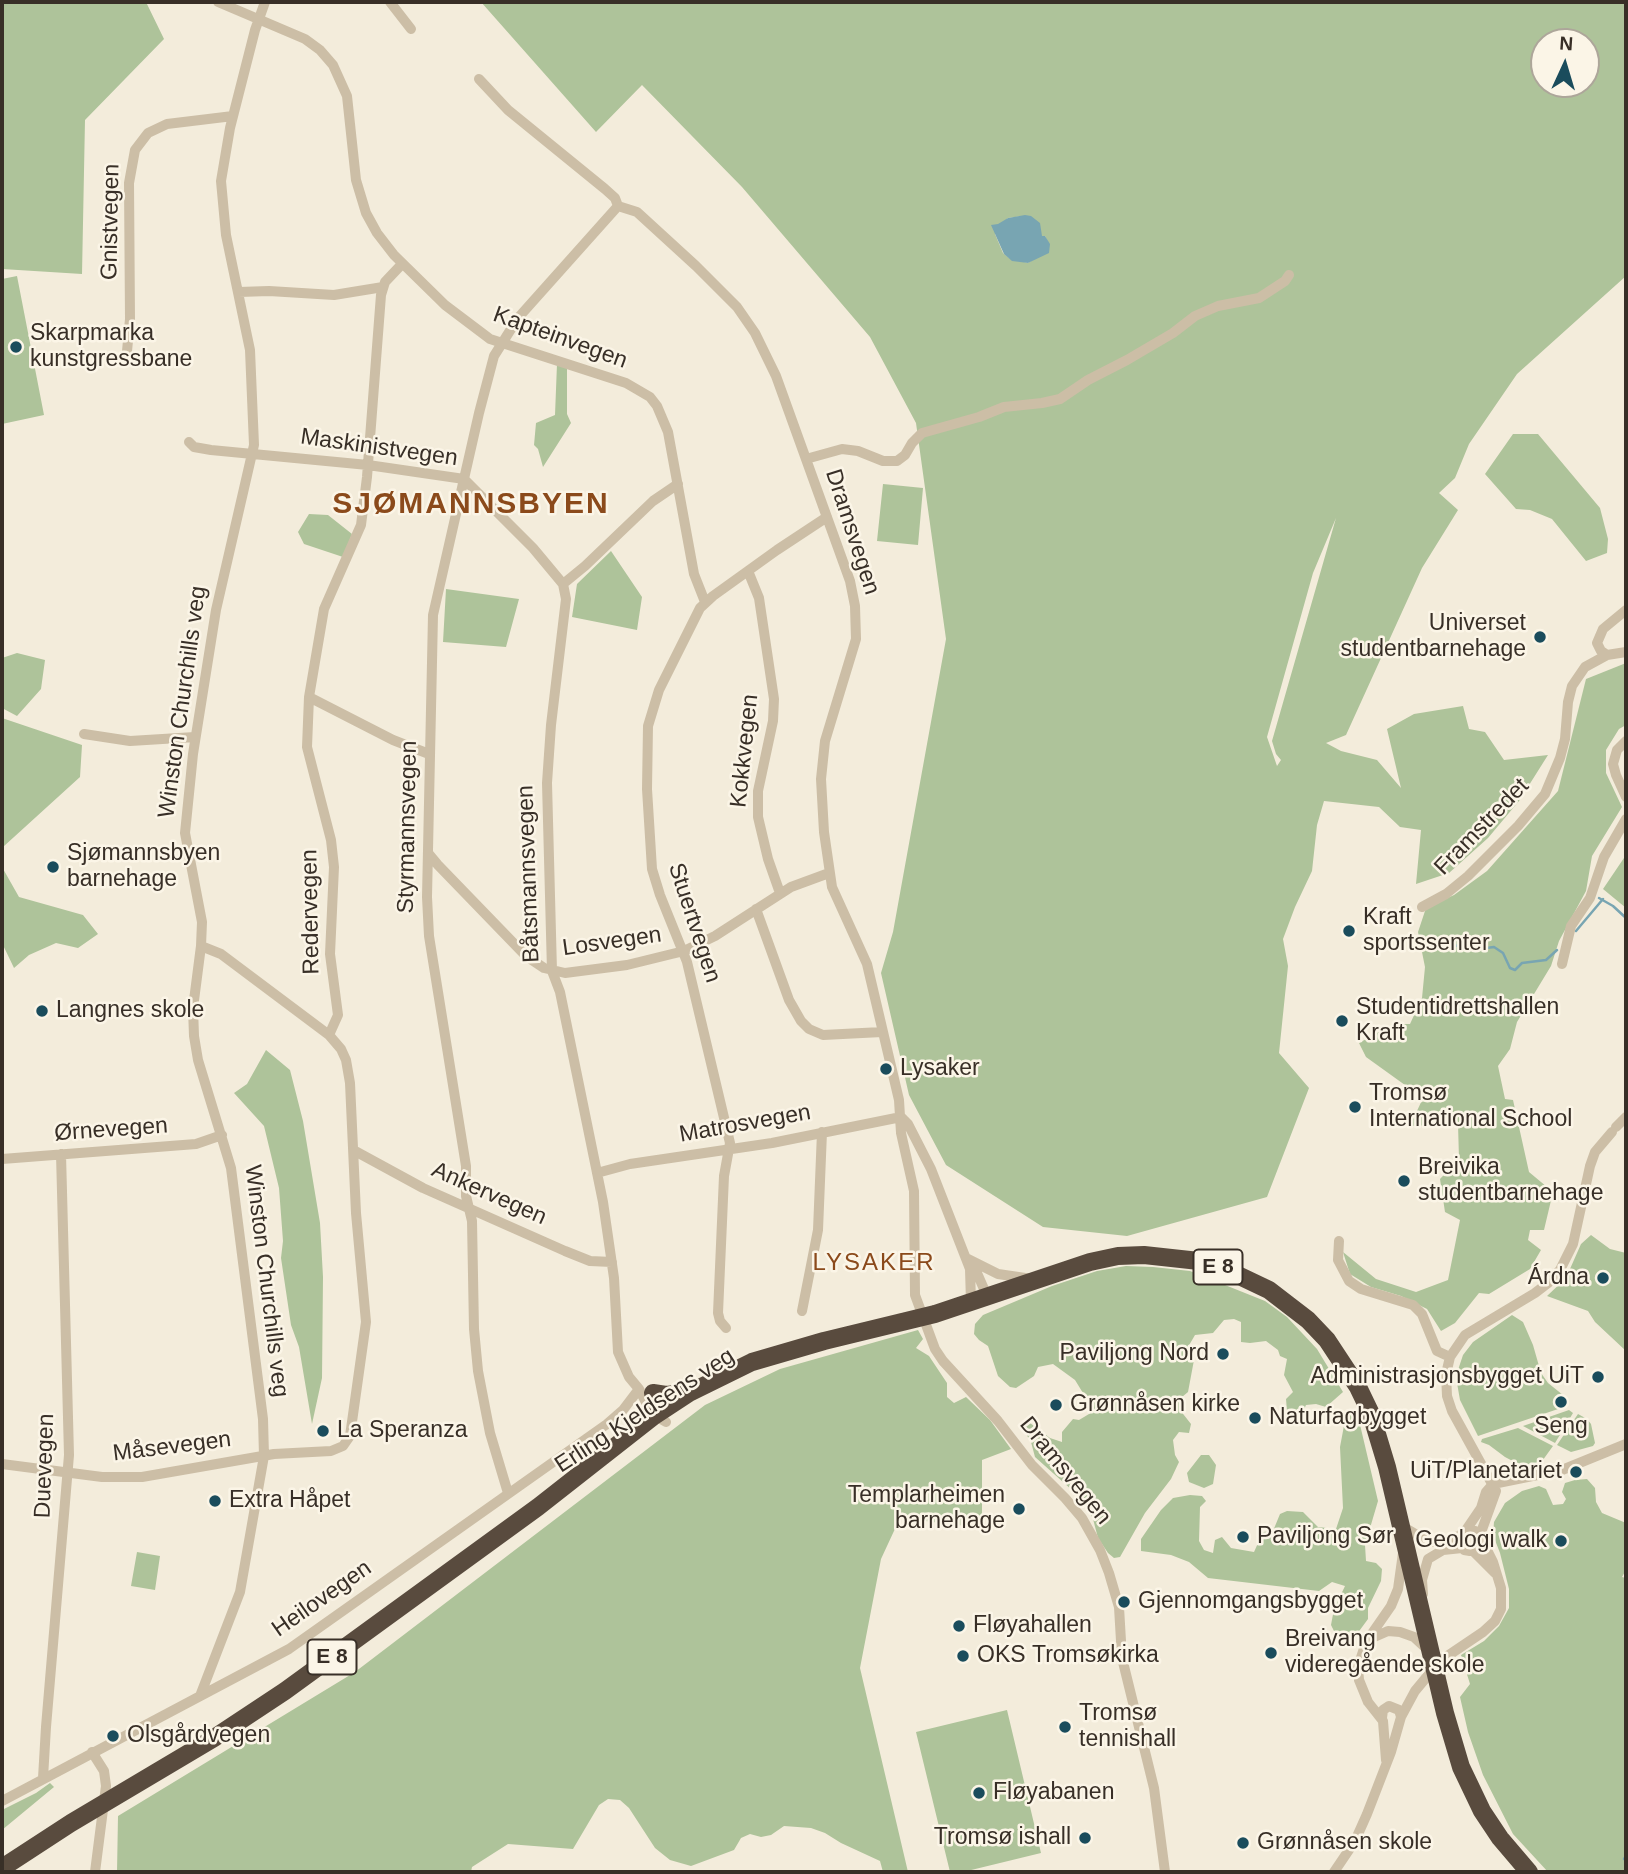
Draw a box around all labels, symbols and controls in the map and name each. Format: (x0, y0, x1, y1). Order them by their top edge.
north arrow (1530, 28, 1600, 98)
text: N (1559, 33, 1574, 55)
street label: Gnistvegen (96, 164, 126, 280)
street label: Kapteinvegen (489, 301, 631, 375)
place label: Skarpmarka kunstgressbane (30, 320, 192, 374)
marker: Skarpmarka kunstgressbane (8, 339, 24, 355)
street label: Maskinistvegen (299, 423, 459, 473)
street label: Dramsvegen (819, 466, 885, 598)
district label: SJØMANNSBYEN (334, 487, 608, 523)
street label: Winston Churchills veg (153, 584, 213, 820)
place label: Universet studentbarnehage (1341, 610, 1526, 664)
marker: Universet studentbarnehage (1532, 629, 1548, 645)
street label: Kokkvegen (725, 693, 765, 809)
street label: Styrmannsvegen (393, 740, 423, 914)
street label: Framstredet (1429, 773, 1535, 881)
street label: Båtsmannsvegen (512, 785, 546, 963)
place label: Sjømannsbyen barnehage (67, 840, 220, 894)
street label: Redervegen (296, 849, 326, 975)
marker: Sjømannsbyen barnehage (45, 859, 61, 875)
street label: Stuertvegen (662, 860, 726, 986)
place label: Kraft sportssenter (1363, 904, 1490, 958)
street label: Losvegen (561, 921, 663, 963)
marker: Kraft sportssenter (1341, 923, 1357, 939)
place label: Studentidrettshallen Kraft (1356, 994, 1559, 1048)
place label: Langnes skole (56, 997, 204, 1025)
marker: Langnes skole (34, 1003, 50, 1019)
marker: Studentidrettshallen Kraft (1334, 1013, 1350, 1029)
place label: Lysaker (900, 1055, 980, 1083)
marker: Lysaker (878, 1061, 894, 1077)
place label: Tromsø International School (1369, 1080, 1572, 1134)
street label: Matrosvegen (677, 1099, 813, 1149)
marker: Tromsø International School (1347, 1099, 1363, 1115)
street label: Ørnevegen (53, 1112, 169, 1148)
place label: Breivika studentbarnehage (1418, 1154, 1603, 1208)
street label: Ankervegen (427, 1156, 551, 1232)
street label: Winston Churchills veg (238, 1163, 294, 1399)
marker: Breivika studentbarnehage (1396, 1173, 1412, 1189)
district label: LYSAKER (813, 1249, 935, 1277)
road number: E 8 (1194, 1250, 1242, 1284)
place label: Árdna (1528, 1264, 1589, 1292)
marker: Árdna (1595, 1270, 1611, 1286)
place label: Paviljong Nord (1059, 1340, 1209, 1368)
street label: Erling Kjeldsens veg (550, 1343, 740, 1479)
marker: Paviljong Nord (1215, 1346, 1231, 1362)
place label: Administrasjonsbygget UiT (1310, 1363, 1584, 1391)
marker: Administrasjonsbygget UiT (1590, 1369, 1606, 1385)
place label: Grønnåsen kirke (1070, 1391, 1240, 1419)
marker: Seng (1553, 1394, 1569, 1410)
marker: Grønnåsen kirke (1048, 1397, 1064, 1413)
place label: Naturfagbygget (1269, 1404, 1426, 1432)
marker: Naturfagbygget (1247, 1410, 1263, 1426)
street label: Dramsvegen (1013, 1412, 1117, 1530)
street label: Duevegen (29, 1413, 61, 1519)
place label: Seng (1534, 1413, 1588, 1441)
place label: La Speranza (337, 1417, 467, 1445)
marker: La Speranza (315, 1423, 331, 1439)
street label: Måsevegen (111, 1426, 233, 1468)
place label: UiT/Planetariet (1410, 1458, 1562, 1486)
marker: UiT/Planetariet (1568, 1464, 1584, 1480)
place label: Templarheimen barnehage (848, 1482, 1005, 1536)
place label: Extra Håpet (229, 1487, 350, 1515)
marker: Extra Håpet (207, 1493, 223, 1509)
marker: Templarheimen barnehage (1011, 1501, 1027, 1517)
place label: Paviljong Sør (1257, 1523, 1394, 1551)
place label: Geologi walk (1415, 1527, 1547, 1555)
marker: Paviljong Sør (1235, 1529, 1251, 1545)
marker: Geologi walk (1553, 1533, 1569, 1549)
street label: Heilovegen (267, 1555, 377, 1643)
place label: Gjennomgangsbygget (1138, 1588, 1363, 1616)
marker: Gjennomgangsbygget (1116, 1594, 1132, 1610)
place label: Fløyahallen (973, 1612, 1092, 1640)
marker: Fløyahallen (951, 1618, 967, 1634)
place label: Breivang videregående skole (1285, 1626, 1484, 1680)
road number: E 8 (308, 1640, 356, 1674)
place label: OKS Tromsøkirka (977, 1642, 1159, 1670)
marker: Breivang videregående skole (1263, 1645, 1279, 1661)
marker: OKS Tromsøkirka (955, 1648, 971, 1664)
place label: Tromsø tennishall (1079, 1700, 1176, 1754)
marker: Tromsø tennishall (1057, 1719, 1073, 1735)
place label: Olsgårdvegen (127, 1722, 270, 1750)
marker: Olsgårdvegen (105, 1728, 121, 1744)
place label: Fløyabanen (993, 1779, 1114, 1807)
marker: Fløyabanen (971, 1785, 987, 1801)
place label: Tromsø ishall (934, 1824, 1071, 1852)
place label: Grønnåsen skole (1257, 1829, 1432, 1857)
marker: Tromsø ishall (1077, 1830, 1093, 1846)
marker: Grønnåsen skole (1235, 1835, 1251, 1851)

